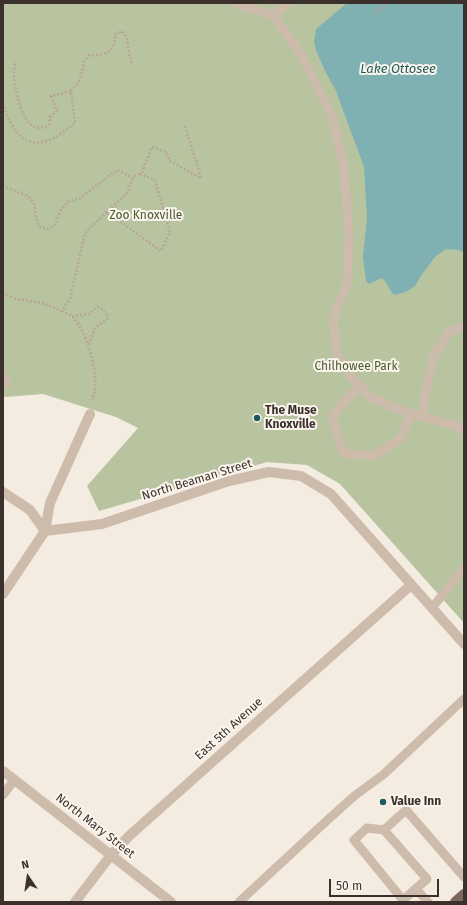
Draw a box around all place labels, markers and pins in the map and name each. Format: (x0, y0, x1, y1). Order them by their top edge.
place label: The Muse Knoxville (265, 404, 317, 432)
marker: The Muse Knoxville (252, 413, 262, 423)
place label: Value Inn (391, 795, 441, 809)
marker: Value Inn (378, 797, 388, 807)

